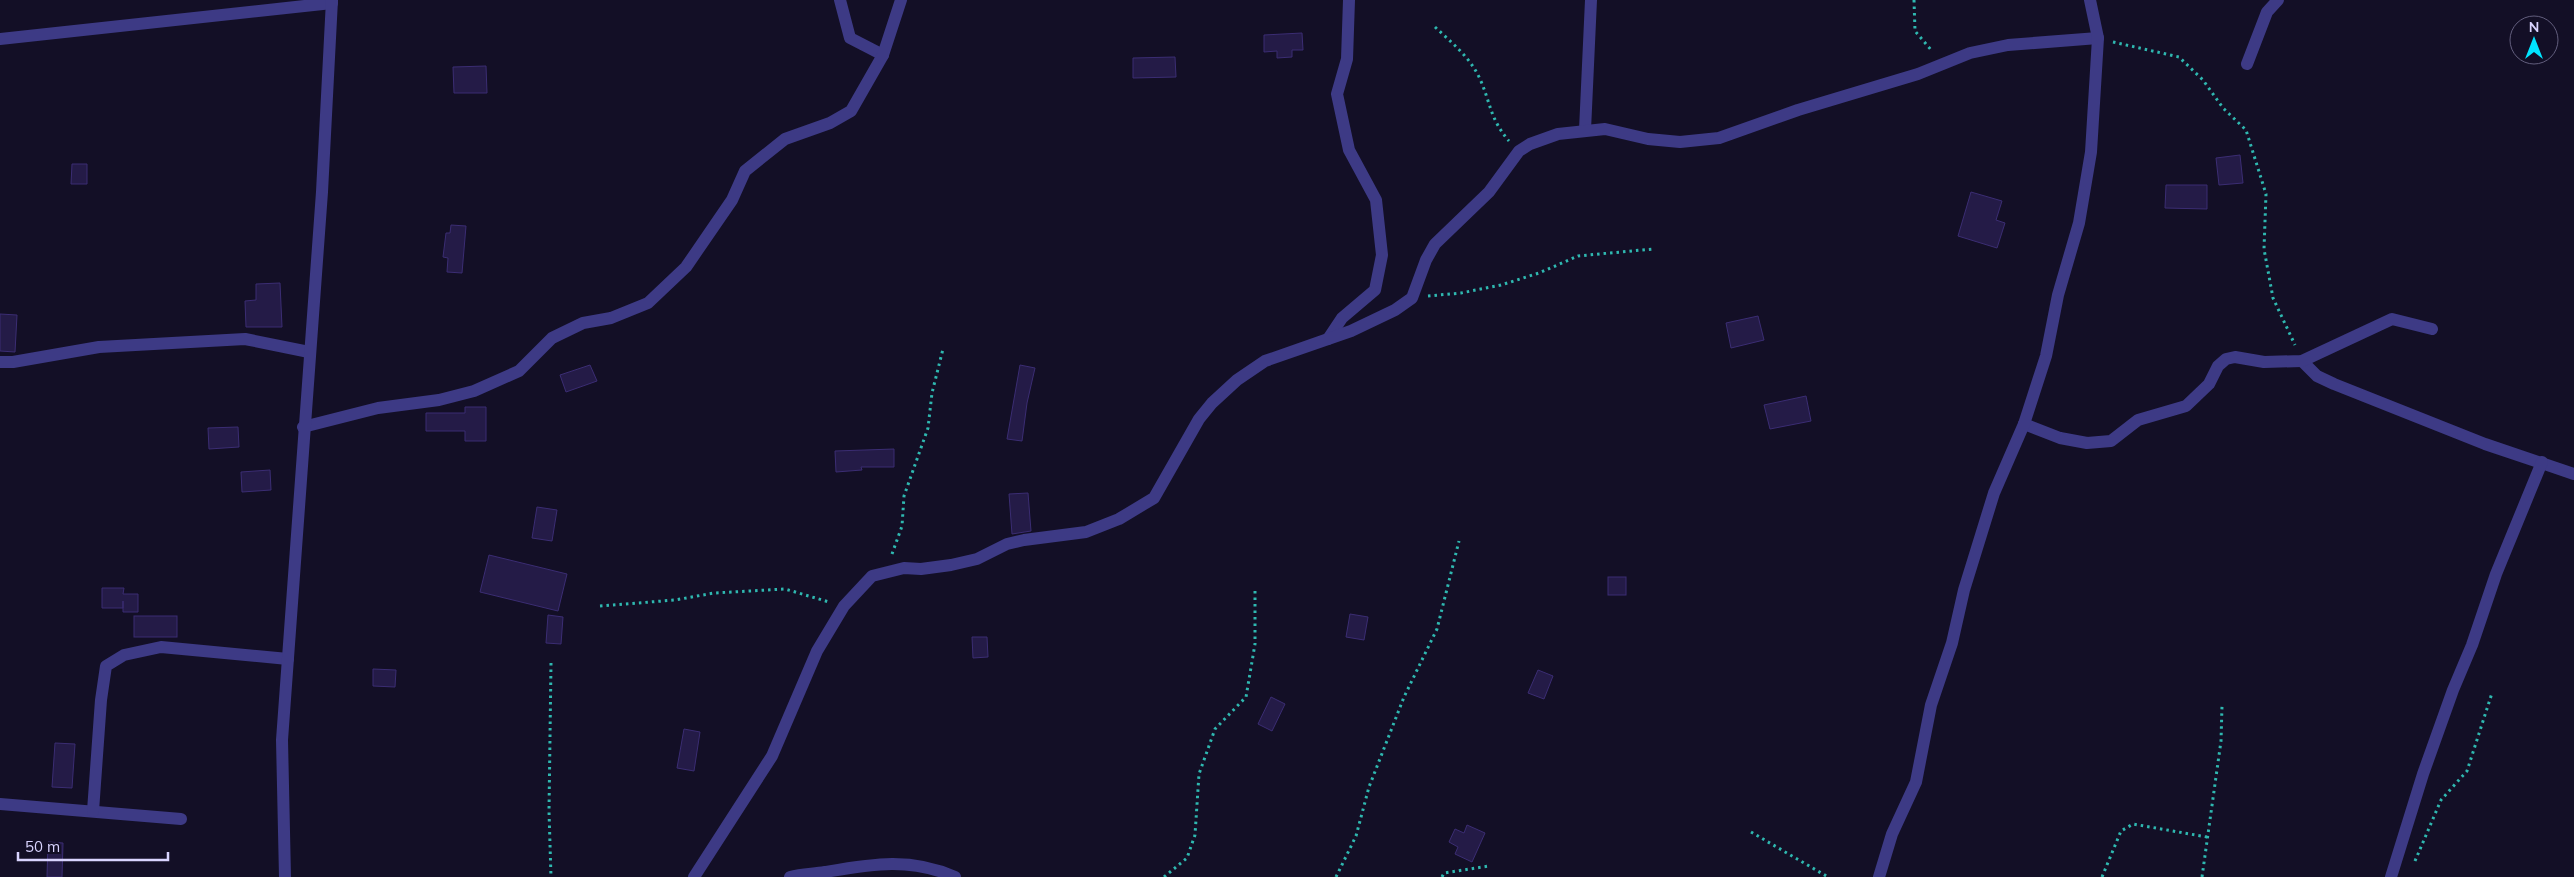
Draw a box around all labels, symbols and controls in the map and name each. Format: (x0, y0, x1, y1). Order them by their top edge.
north arrow (2509, 15, 2559, 65)
text: N (2529, 18, 2539, 36)
scale bar (18, 830, 168, 862)
text: 50 m (25, 837, 60, 856)

